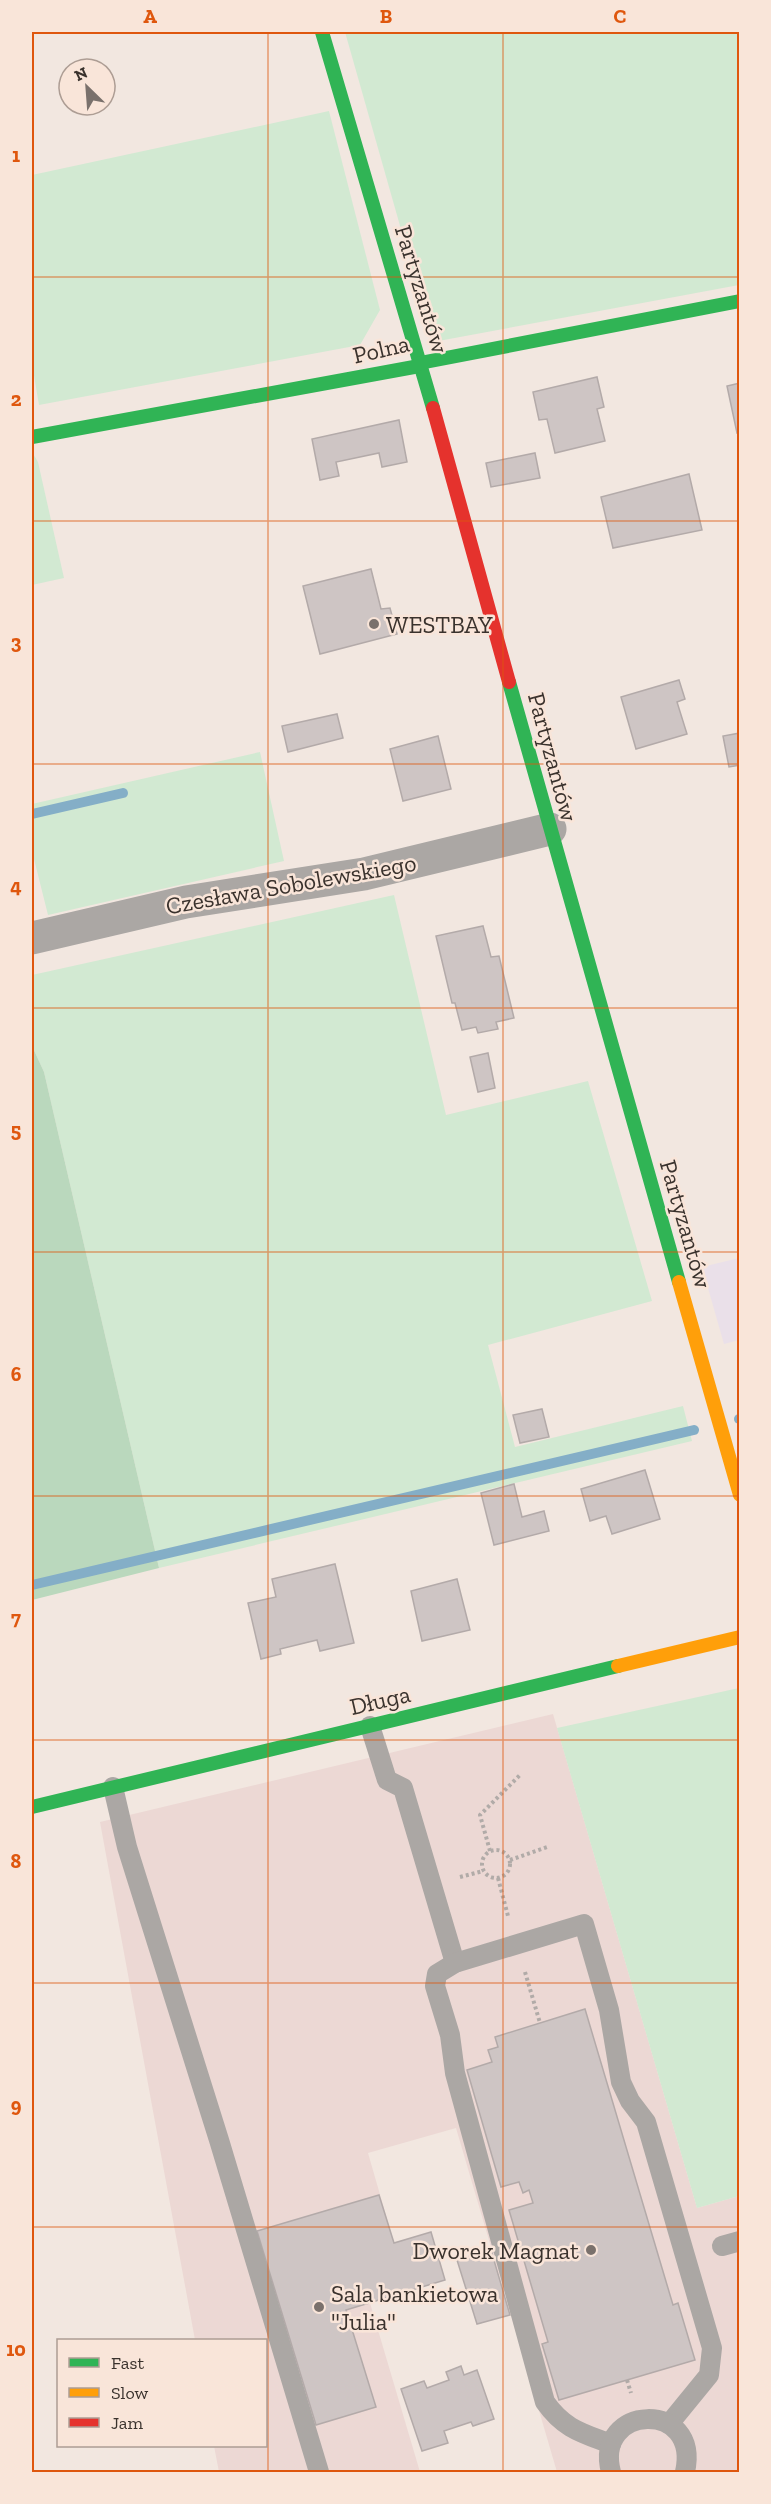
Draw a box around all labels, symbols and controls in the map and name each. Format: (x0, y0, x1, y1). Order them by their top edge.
text: A (143, 4, 157, 28)
text: B (380, 4, 392, 28)
text: C (614, 4, 627, 28)
north arrow (57, 57, 117, 117)
text: N (71, 63, 90, 85)
text: 1 (12, 143, 20, 167)
street label: Partyzantów (389, 221, 455, 357)
street label: Polna (350, 328, 413, 370)
text: 2 (11, 387, 22, 411)
place label: WESTBAY (386, 610, 493, 639)
marker: WESTBAY (367, 617, 381, 631)
text: 3 (11, 630, 22, 654)
street label: Partyzantów (522, 689, 584, 825)
street label: Czesława Sobolewskiego (164, 848, 418, 920)
text: 4 (10, 874, 22, 898)
text: 5 (11, 1118, 21, 1142)
street label: Partyzantów (654, 1156, 718, 1292)
text: 6 (11, 1362, 22, 1386)
text: 7 (11, 1606, 21, 1630)
street label: Długa (347, 1679, 414, 1721)
text: 8 (11, 1849, 22, 1873)
text: 9 (11, 2093, 22, 2117)
place label: Dworek Magnat (412, 2236, 579, 2265)
marker: Dworek Magnat (584, 2243, 598, 2257)
place label: Sala bankietowa "Julia" (331, 2279, 499, 2336)
marker: Sala bankietowa "Julia" (312, 2300, 326, 2314)
text: 10 (6, 2337, 26, 2361)
legend (57, 2339, 267, 2447)
text: Fast (111, 2352, 144, 2374)
text: Slow (111, 2382, 148, 2404)
text: Jam (111, 2412, 143, 2434)

